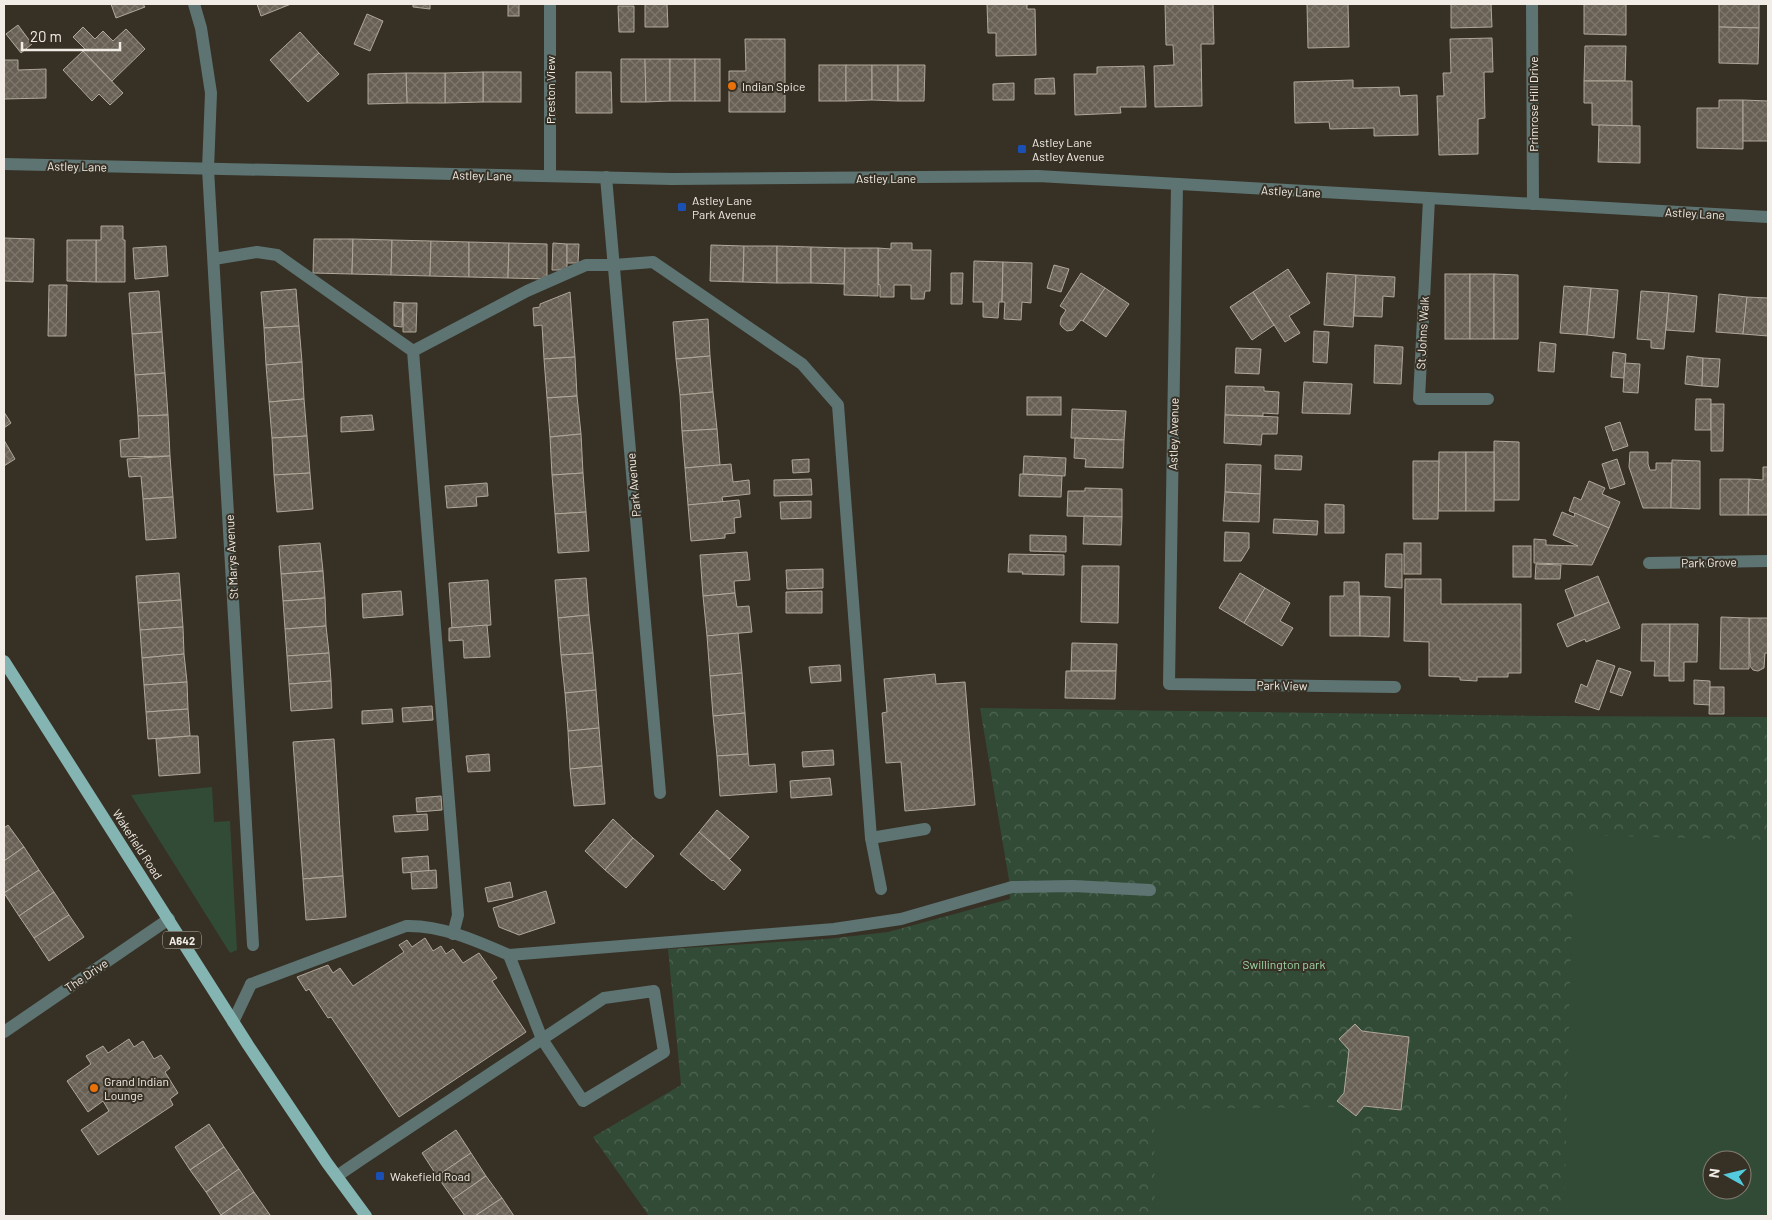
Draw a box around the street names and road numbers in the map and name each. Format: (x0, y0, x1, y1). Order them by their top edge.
street label: Preston View (543, 56, 557, 124)
street label: Primrose Hill Drive (1526, 56, 1540, 152)
street label: Astley Lane (47, 158, 107, 174)
street label: Astley Lane (452, 167, 512, 183)
street label: Astley Lane (856, 171, 916, 185)
street label: Astley Lane (1261, 182, 1321, 200)
street label: Astley Lane (1665, 204, 1725, 222)
street label: St Johns Walk (1413, 296, 1431, 370)
street label: Astley Avenue (1165, 398, 1181, 470)
street label: Park Avenue (623, 452, 643, 518)
street label: St Marys Avenue (222, 514, 240, 600)
street label: Park Grove (1681, 555, 1737, 569)
street label: Park View (1256, 678, 1308, 692)
street label: Wakefield Road (110, 807, 166, 881)
road number: A642 (163, 932, 201, 948)
street label: The Drive (62, 956, 110, 994)

